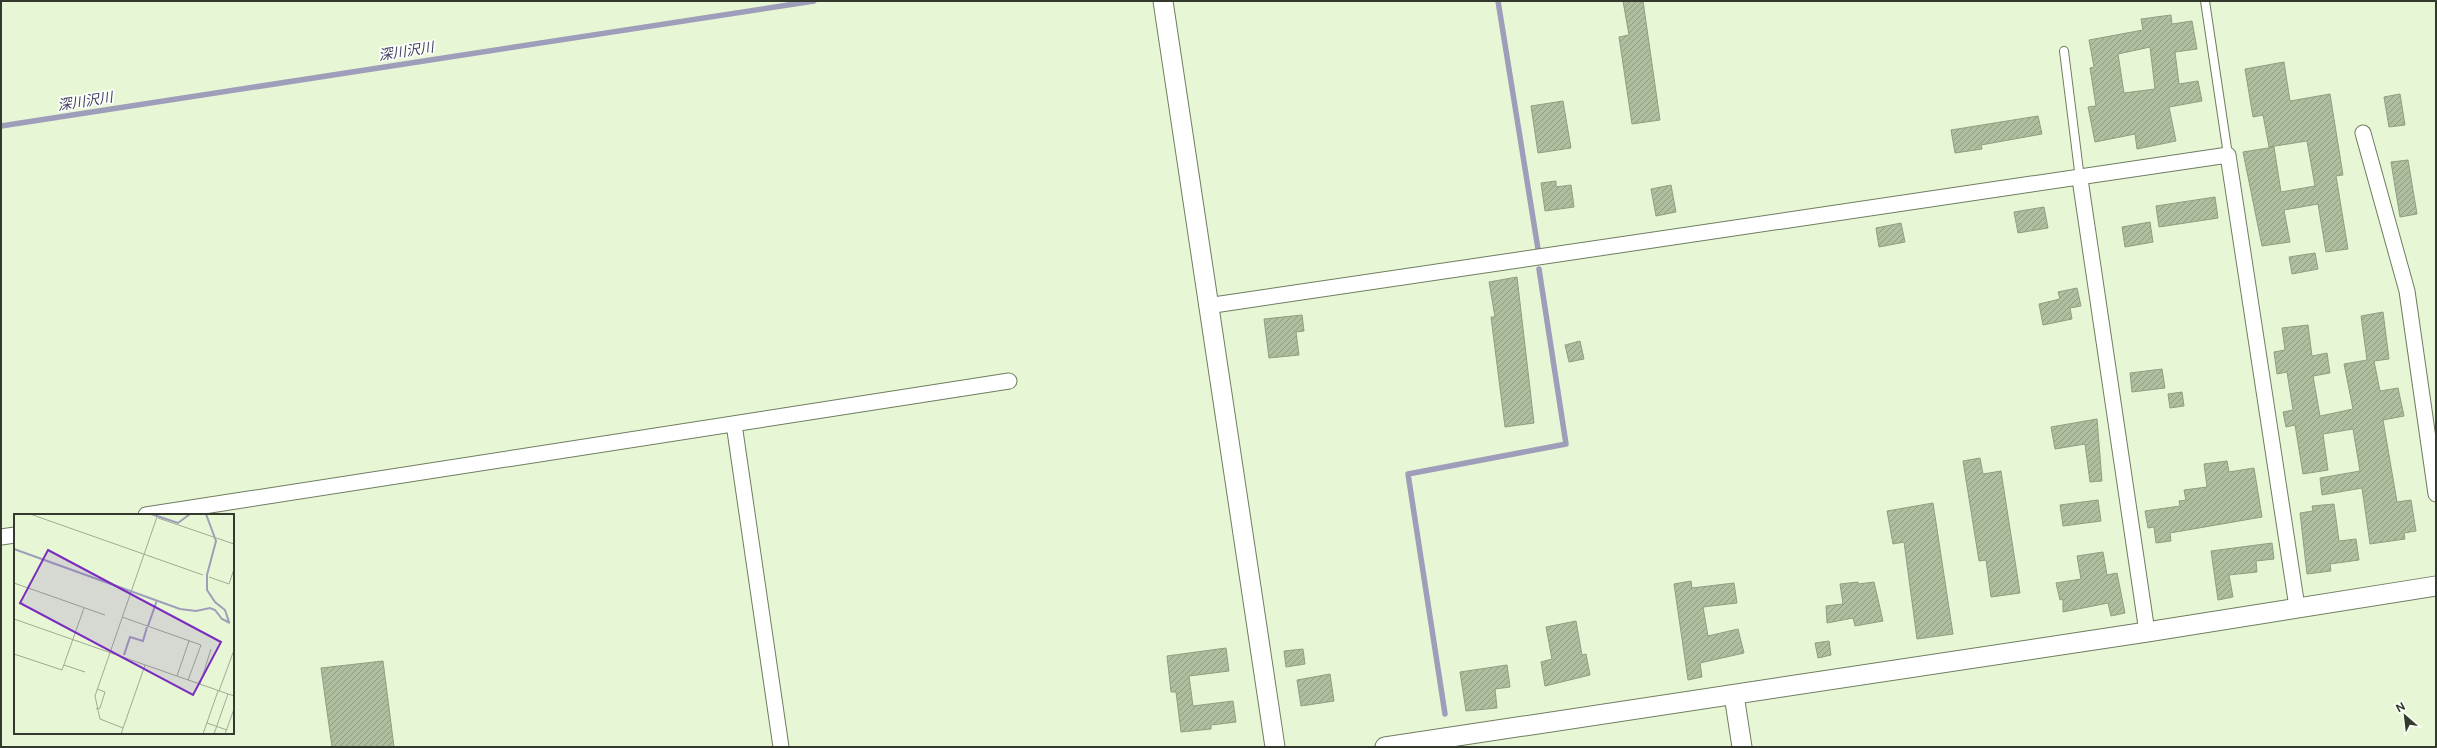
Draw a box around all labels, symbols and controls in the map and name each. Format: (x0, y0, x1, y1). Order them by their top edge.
water label: 深川沢川 (377, 38, 437, 63)
water label: 深川沢川 (56, 88, 116, 113)
inset map (14, 514, 234, 734)
north arrow (2385, 696, 2425, 736)
text: N (2394, 700, 2407, 714)

